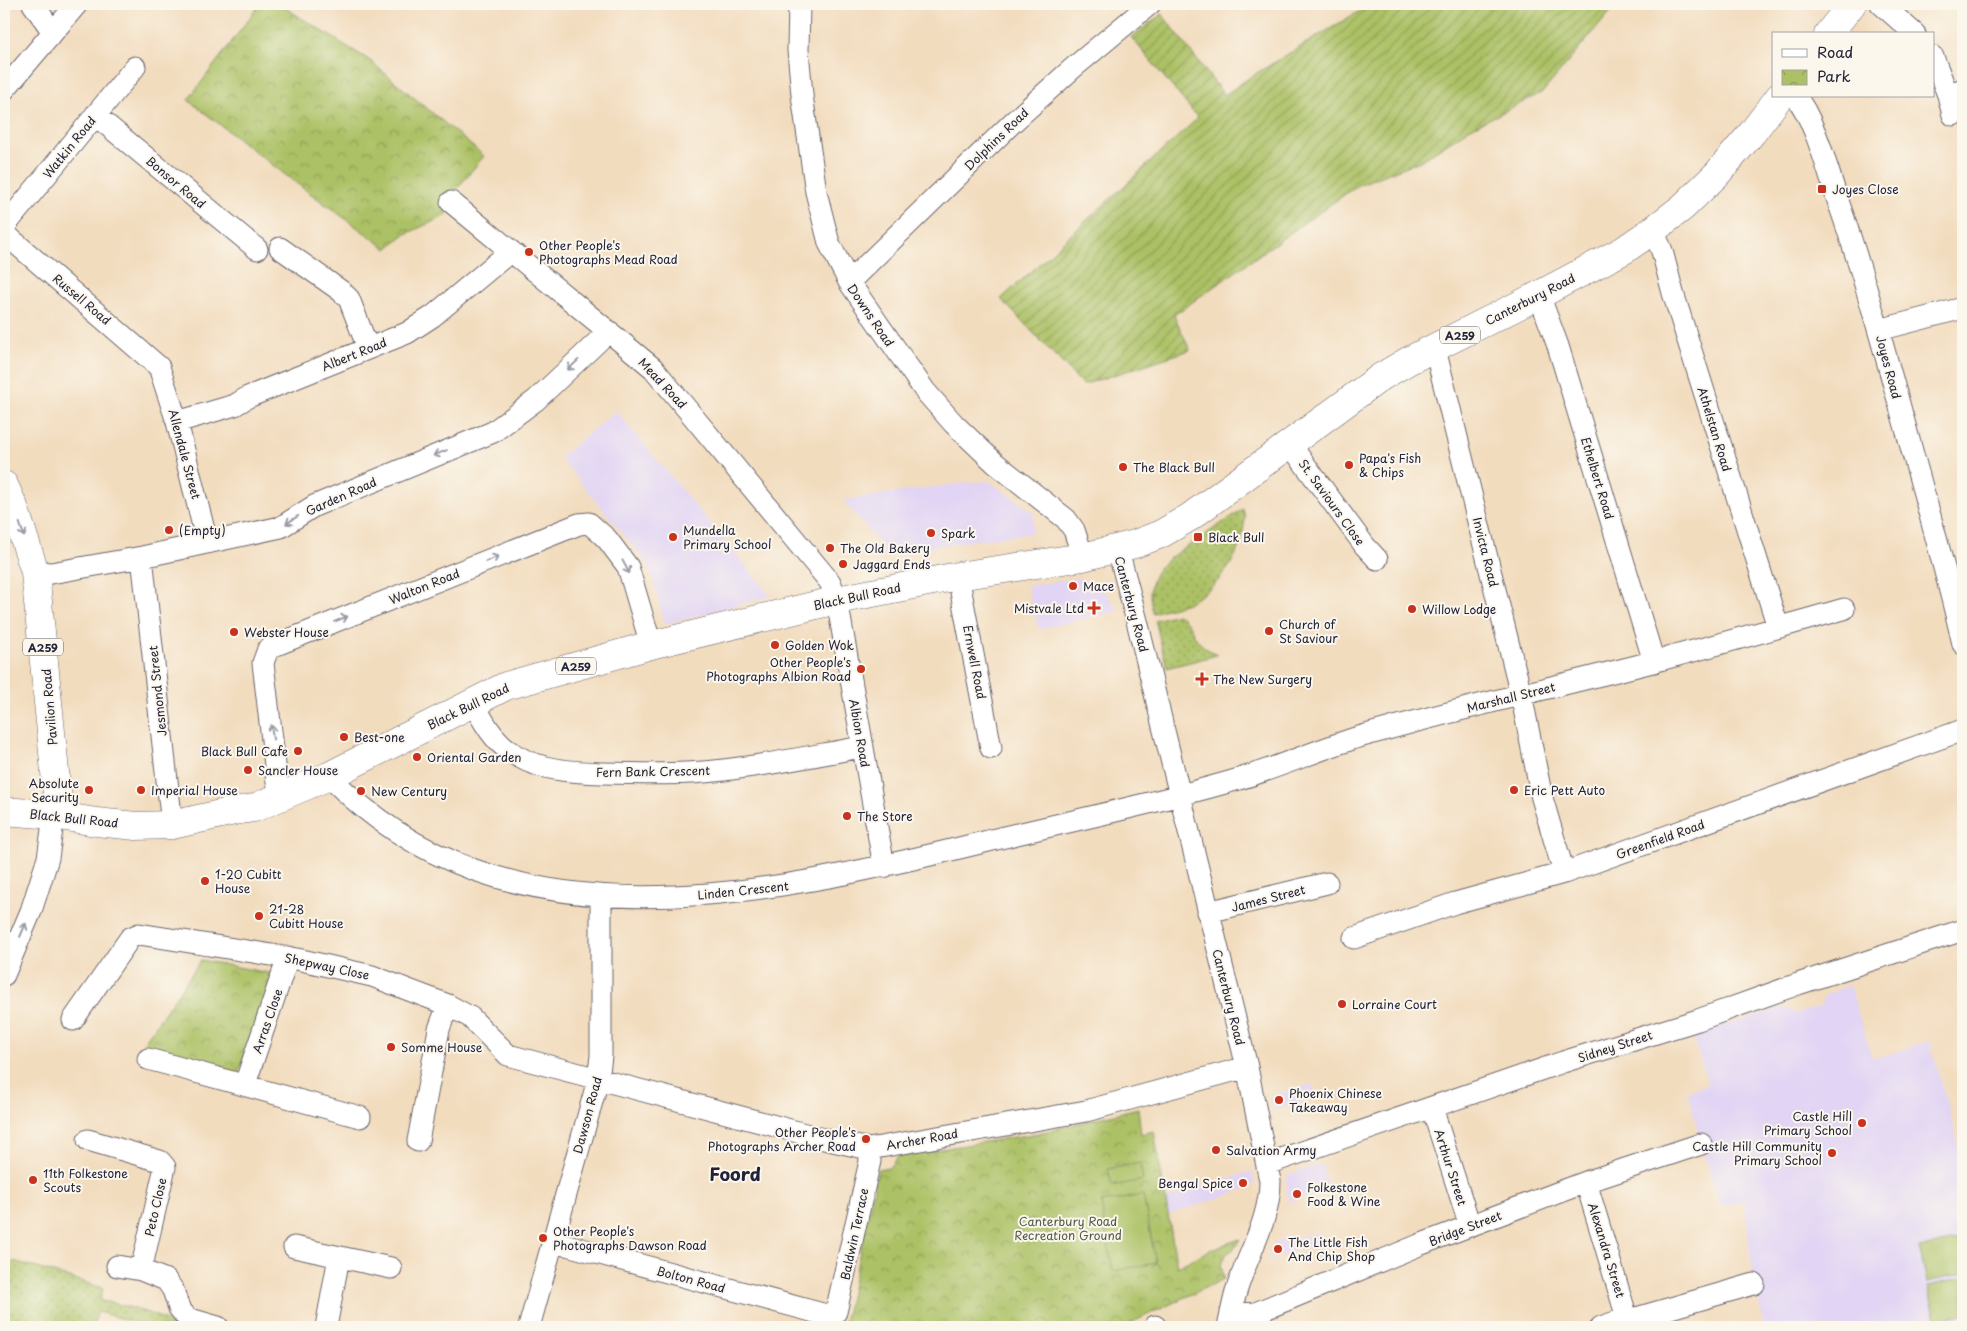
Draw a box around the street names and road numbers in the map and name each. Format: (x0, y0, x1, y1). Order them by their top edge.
street label: Dolphins Road (960, 104, 1032, 174)
street label: Watkin Road (38, 112, 100, 182)
street label: Bonsor Road (142, 152, 210, 212)
street label: Russell Road (49, 269, 115, 329)
street label: Canterbury Road (1482, 269, 1578, 329)
street label: Downs Road (843, 280, 899, 350)
road number: A259 (1440, 326, 1480, 344)
street label: Albert Road (319, 333, 389, 375)
street label: Joyes Road (1872, 333, 1906, 401)
street label: Mead Road (635, 354, 691, 412)
street label: Athelstan Road (1694, 384, 1736, 474)
street label: Allendale Street (164, 407, 206, 501)
street label: Ethelbert Road (1577, 435, 1619, 521)
street label: St. Saviours Close (1295, 455, 1369, 549)
street label: Garden Road (303, 472, 379, 520)
street label: Invicta Road (1469, 515, 1503, 589)
street label: Canterbury Road (1111, 554, 1153, 654)
street label: Walton Road (386, 564, 462, 608)
street label: Black Bull Road (811, 578, 903, 614)
street label: Ernwell Road (959, 623, 991, 701)
road number: A259 (23, 638, 63, 656)
street label: Jesmond Street (143, 645, 171, 737)
road number: A259 (556, 658, 596, 674)
street label: Pavilion Road (37, 668, 61, 746)
street label: Marshall Street (1465, 677, 1557, 717)
street label: Black Bull Road (424, 678, 512, 734)
street label: Albion Road (845, 697, 875, 769)
street label: Fern Bank Crescent (596, 761, 710, 781)
street label: Black Bull Road (29, 804, 119, 832)
street label: Greenfield Road (1613, 815, 1707, 863)
street label: Linden Crescent (696, 876, 790, 904)
street label: James Street (1229, 880, 1307, 916)
street label: Canterbury Road (1208, 947, 1250, 1047)
street label: Shepway Close (283, 948, 371, 984)
street label: Arras Close (248, 986, 286, 1056)
street label: Sidney Street (1575, 1025, 1655, 1067)
street label: Dawson Road (568, 1074, 606, 1156)
street label: Archer Road (885, 1124, 959, 1154)
street label: Arthur Street (1430, 1126, 1472, 1208)
street label: Peto Close (140, 1176, 170, 1238)
street label: Baldwin Terrace (835, 1186, 873, 1282)
street label: Alexandra Street (1584, 1200, 1630, 1300)
street label: Bridge Street (1426, 1206, 1504, 1250)
street label: Bolton Road (654, 1261, 728, 1297)

